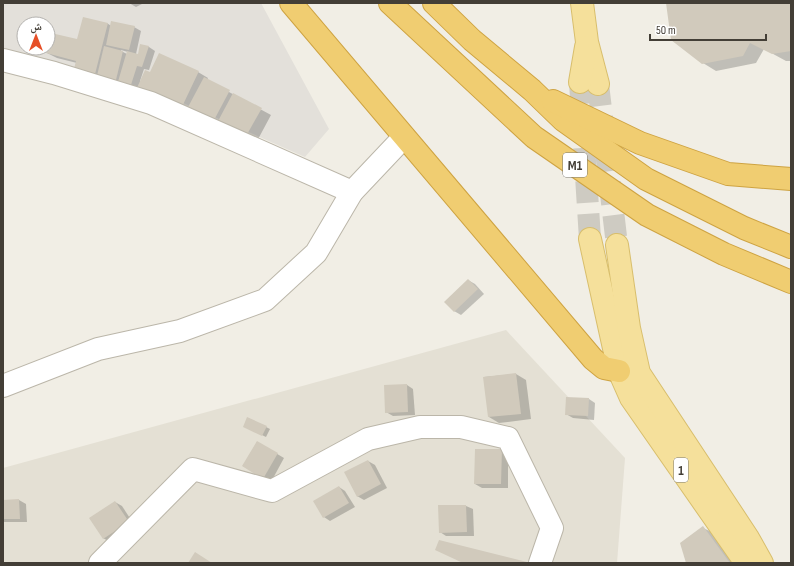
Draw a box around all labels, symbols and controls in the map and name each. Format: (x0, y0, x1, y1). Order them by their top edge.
north arrow (16, 16, 56, 56)
scale bar (650, 16, 766, 42)
text: ش (30, 20, 42, 34)
text: 50 m (656, 23, 676, 38)
road number: M1 (563, 153, 587, 177)
road number: 1 (674, 458, 688, 482)

